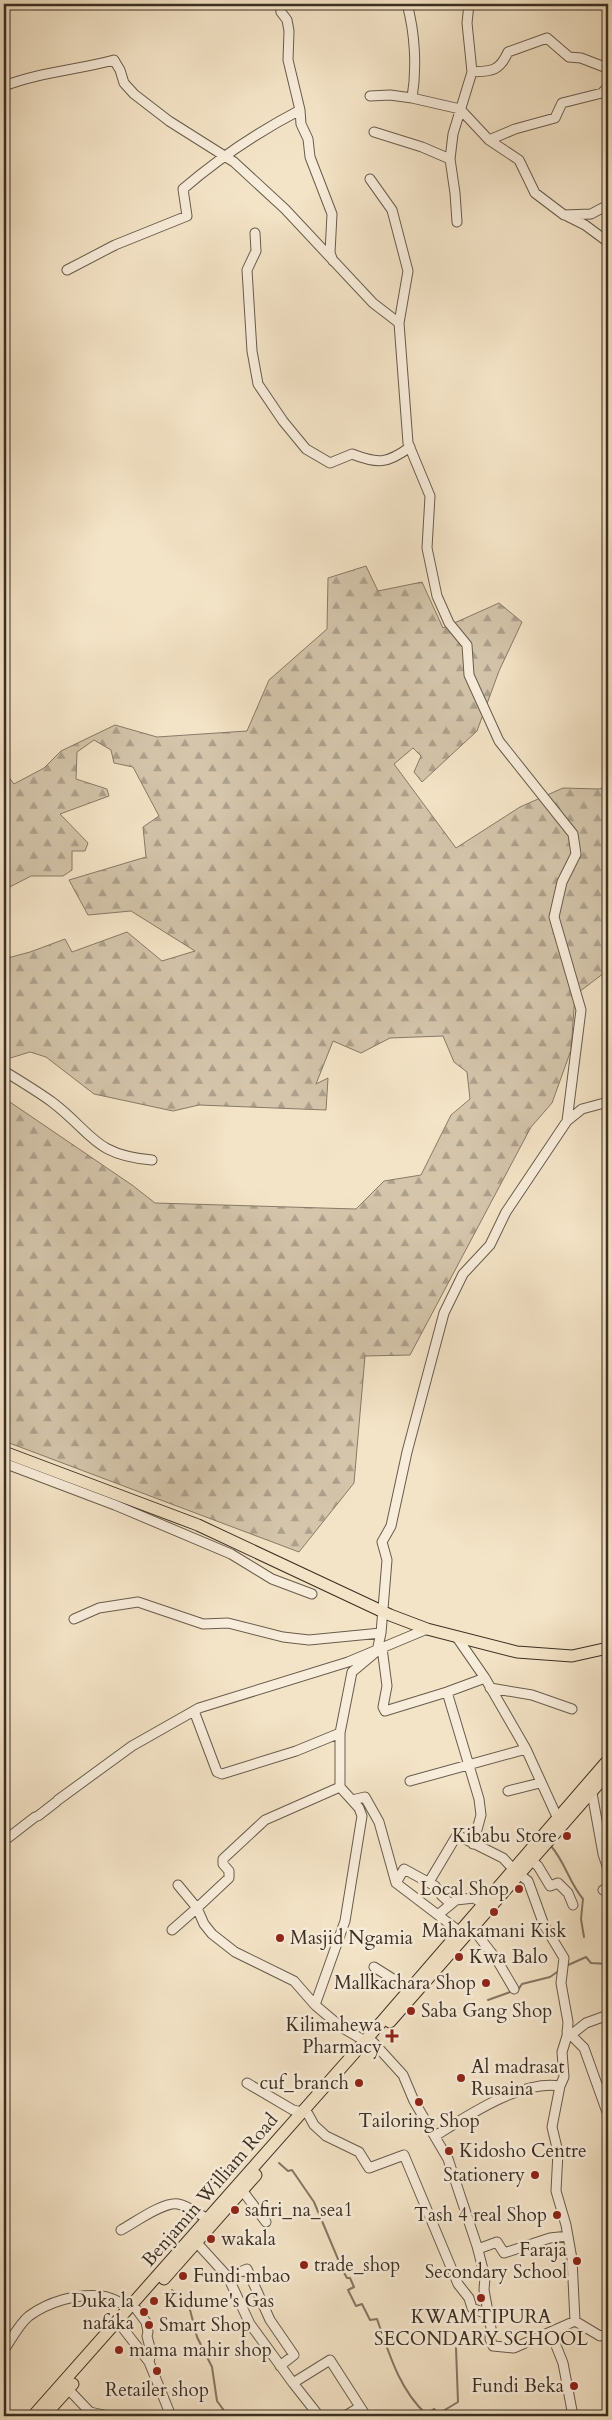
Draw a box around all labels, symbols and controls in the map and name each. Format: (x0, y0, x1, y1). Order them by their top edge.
place label: Kibabu Store (452, 1823, 557, 1849)
marker: Kibabu Store (561, 1830, 573, 1842)
place label: Local Shop (420, 1876, 509, 1902)
marker: Local Shop (513, 1883, 525, 1895)
marker: Mahakamani Kisk (488, 1906, 500, 1918)
place label: Mahakamani Kisk (422, 1918, 567, 1944)
place label: Masjid Ngamia (290, 1925, 413, 1951)
marker: Masjid Ngamia (274, 1932, 286, 1944)
place label: Kwa Balo (469, 1944, 548, 1970)
marker: Kwa Balo (453, 1951, 465, 1963)
place label: Mallkachara Shop (334, 1970, 476, 1996)
marker: Mallkachara Shop (480, 1977, 492, 1989)
place label: Saba Gang Shop (421, 1998, 552, 2024)
marker: Saba Gang Shop (405, 2005, 417, 2017)
place label: Kilimahewa Pharmacy (286, 2012, 382, 2060)
marker: Kilimahewa Pharmacy (386, 2030, 398, 2042)
place label: Al madrasat Rusaina (471, 2054, 565, 2102)
place label: cuf_branch (259, 2070, 350, 2096)
marker: Al madrasat Rusaina (455, 2072, 467, 2084)
marker: cuf_branch (353, 2077, 365, 2089)
marker: Tailoring Shop (413, 2096, 425, 2108)
street label: Benjamin William Road (136, 2108, 284, 2272)
place label: Tailoring Shop (358, 2108, 480, 2134)
place label: Kidosho Centre (459, 2138, 587, 2164)
marker: Kidosho Centre (443, 2145, 455, 2157)
place label: Stationery (443, 2162, 525, 2188)
marker: Stationery (529, 2169, 541, 2181)
place label: safiri_na_sea1 (245, 2197, 353, 2223)
place label: Tash 4 real Shop (414, 2202, 547, 2228)
marker: safiri_na_sea1 (229, 2204, 241, 2216)
marker: Tash 4 real Shop (551, 2209, 563, 2221)
place label: wakala (221, 2226, 276, 2252)
marker: wakala (205, 2233, 217, 2245)
place label: Faraja Secondary School (425, 2237, 567, 2285)
place label: trade_shop (314, 2252, 400, 2278)
marker: Faraja Secondary School (571, 2255, 583, 2267)
marker: trade_shop (298, 2259, 310, 2271)
place label: Fundi mbao (193, 2263, 290, 2289)
marker: Fundi mbao (177, 2270, 189, 2282)
place label: Duka la nafaka (72, 2288, 134, 2336)
place label: Kidume's Gas (164, 2288, 274, 2314)
marker: KWAMTIPURA SECONDARY SCHOOL (475, 2292, 487, 2304)
marker: Kidume's Gas (148, 2295, 160, 2307)
place label: KWAMTIPURA SECONDARY SCHOOL (374, 2304, 589, 2352)
marker: Duka la nafaka (138, 2306, 150, 2318)
place label: Smart Shop (159, 2312, 251, 2338)
marker: Smart Shop (143, 2319, 155, 2331)
place label: mama mahir shop (129, 2337, 272, 2363)
marker: mama mahir shop (113, 2344, 125, 2356)
marker: Retailer shop (151, 2365, 163, 2377)
place label: Fundi Beka (471, 2373, 564, 2399)
place label: Retailer shop (105, 2377, 209, 2403)
marker: Fundi Beka (568, 2380, 580, 2392)

